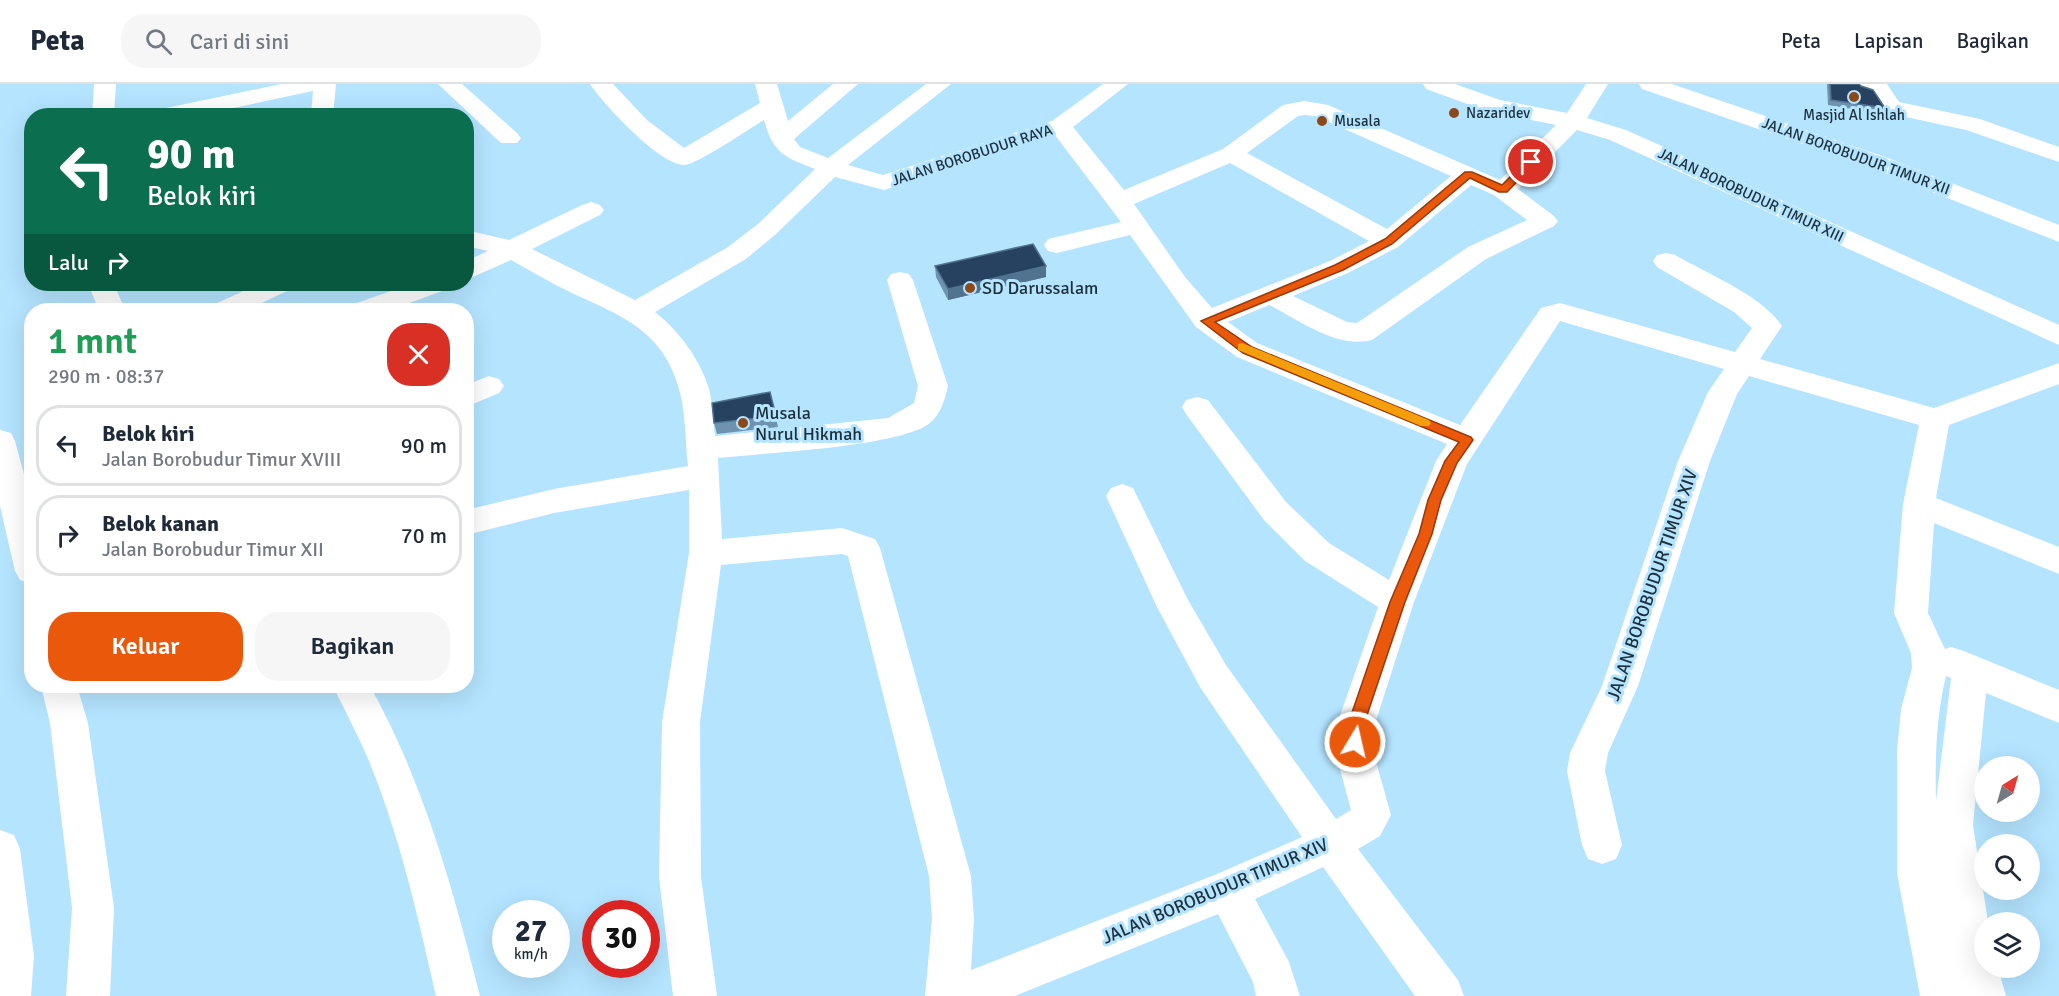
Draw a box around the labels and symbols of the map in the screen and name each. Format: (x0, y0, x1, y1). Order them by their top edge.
marker: Masjid Al Ishlah (1847, 90, 1861, 104)
place label: Nazaridev (1466, 104, 1530, 122)
marker: Nazaridev (1447, 106, 1461, 120)
place label: Masjid Al Ishlah (1803, 106, 1905, 124)
place label: Musala (1334, 112, 1381, 130)
marker: Musala (1315, 114, 1329, 128)
street label: JALAN BOROBUDUR TIMUR XII (1760, 114, 1952, 198)
street label: JALAN BOROBUDUR RAYA (889, 120, 1055, 190)
pin (1505, 136, 1556, 187)
street label: JALAN BOROBUDUR TIMUR XIII (1655, 144, 1847, 246)
place label: SD Darussalam (982, 277, 1098, 299)
marker: SD Darussalam (963, 281, 977, 295)
place label: Musala Nurul Hikmah (755, 402, 862, 445)
marker: Musala Nurul Hikmah (736, 416, 750, 430)
street label: JALAN BOROBUDUR TIMUR XIV (1602, 466, 1702, 704)
position arrow (1323, 710, 1387, 774)
north arrow (1974, 756, 2040, 822)
street label: JALAN BOROBUDUR TIMUR XIV (1099, 833, 1332, 949)
speed limit sign: 30 (582, 900, 660, 978)

